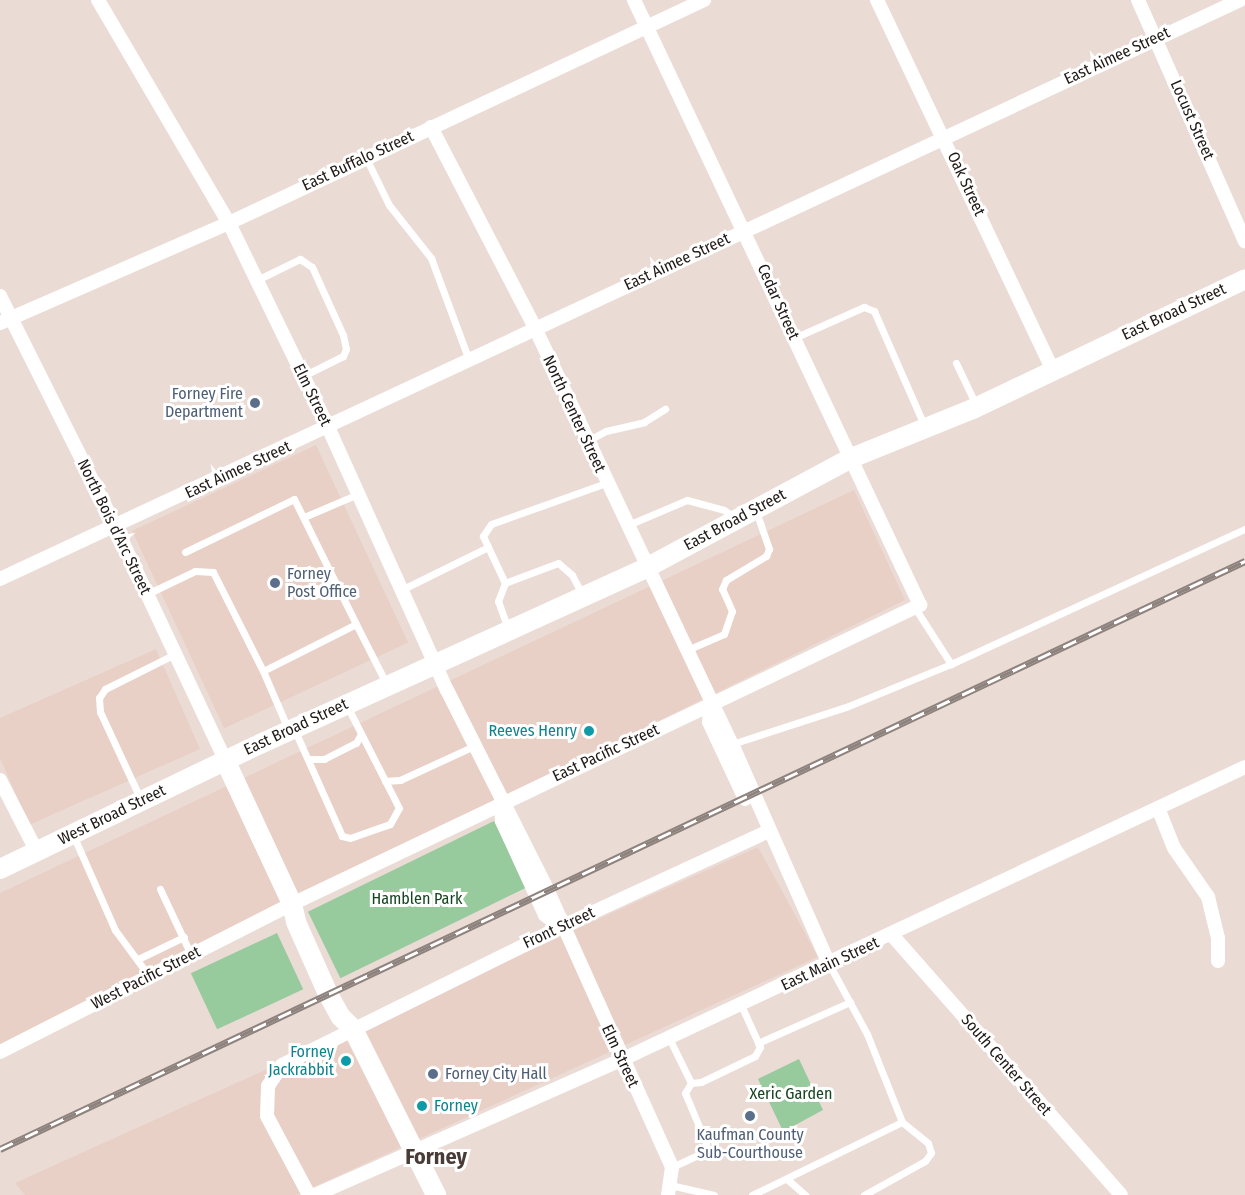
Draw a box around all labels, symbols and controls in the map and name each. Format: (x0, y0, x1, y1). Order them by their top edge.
street label: East Aimee Street (1061, 23, 1173, 89)
street label: Locust Street (1166, 77, 1218, 163)
street label: East Buffalo Street (299, 127, 417, 195)
street label: Oak Street (943, 149, 989, 219)
street label: East Aimee Street (621, 229, 733, 295)
street label: Cedar Street (753, 261, 803, 343)
street label: East Broad Street (1119, 280, 1229, 344)
street label: North Center Street (538, 352, 610, 476)
street label: Elm Street (289, 361, 335, 429)
place label: Forney Fire Department (165, 384, 243, 422)
marker: Forney Fire Department (248, 396, 262, 410)
street label: East Aimee Street (182, 437, 294, 503)
street label: North Bois d’Arc Street (73, 456, 155, 598)
street label: East Broad Street (681, 485, 789, 555)
place label: Forney Post Office (287, 564, 357, 602)
marker: Forney Post Office (268, 576, 282, 590)
street label: East Broad Street (241, 695, 351, 759)
street label: East Pacific Street (550, 720, 662, 786)
place label: Reeves Henry (488, 721, 577, 741)
marker: Reeves Henry (582, 724, 596, 738)
street label: West Broad Street (55, 781, 169, 849)
park label: Hamblen Park (371, 889, 463, 909)
street label: Front Street (520, 903, 598, 953)
street label: East Main Street (778, 933, 882, 995)
street label: West Pacific Street (88, 942, 204, 1014)
street label: South Center Street (957, 1010, 1055, 1120)
street label: Elm Street (597, 1022, 643, 1090)
place label: Forney Jackrabbit (268, 1042, 334, 1080)
marker: Forney Jackrabbit (339, 1054, 353, 1068)
place label: Forney City Hall (445, 1064, 547, 1084)
marker: Forney City Hall (426, 1067, 440, 1081)
park label: Xeric Garden (750, 1084, 832, 1104)
place label: Forney (434, 1096, 478, 1116)
marker: Forney (415, 1099, 429, 1113)
marker: Kaufman County Sub-Courthouse (743, 1109, 757, 1123)
place label: Kaufman County Sub-Courthouse (696, 1125, 804, 1163)
district label: Forney (405, 1144, 467, 1170)

